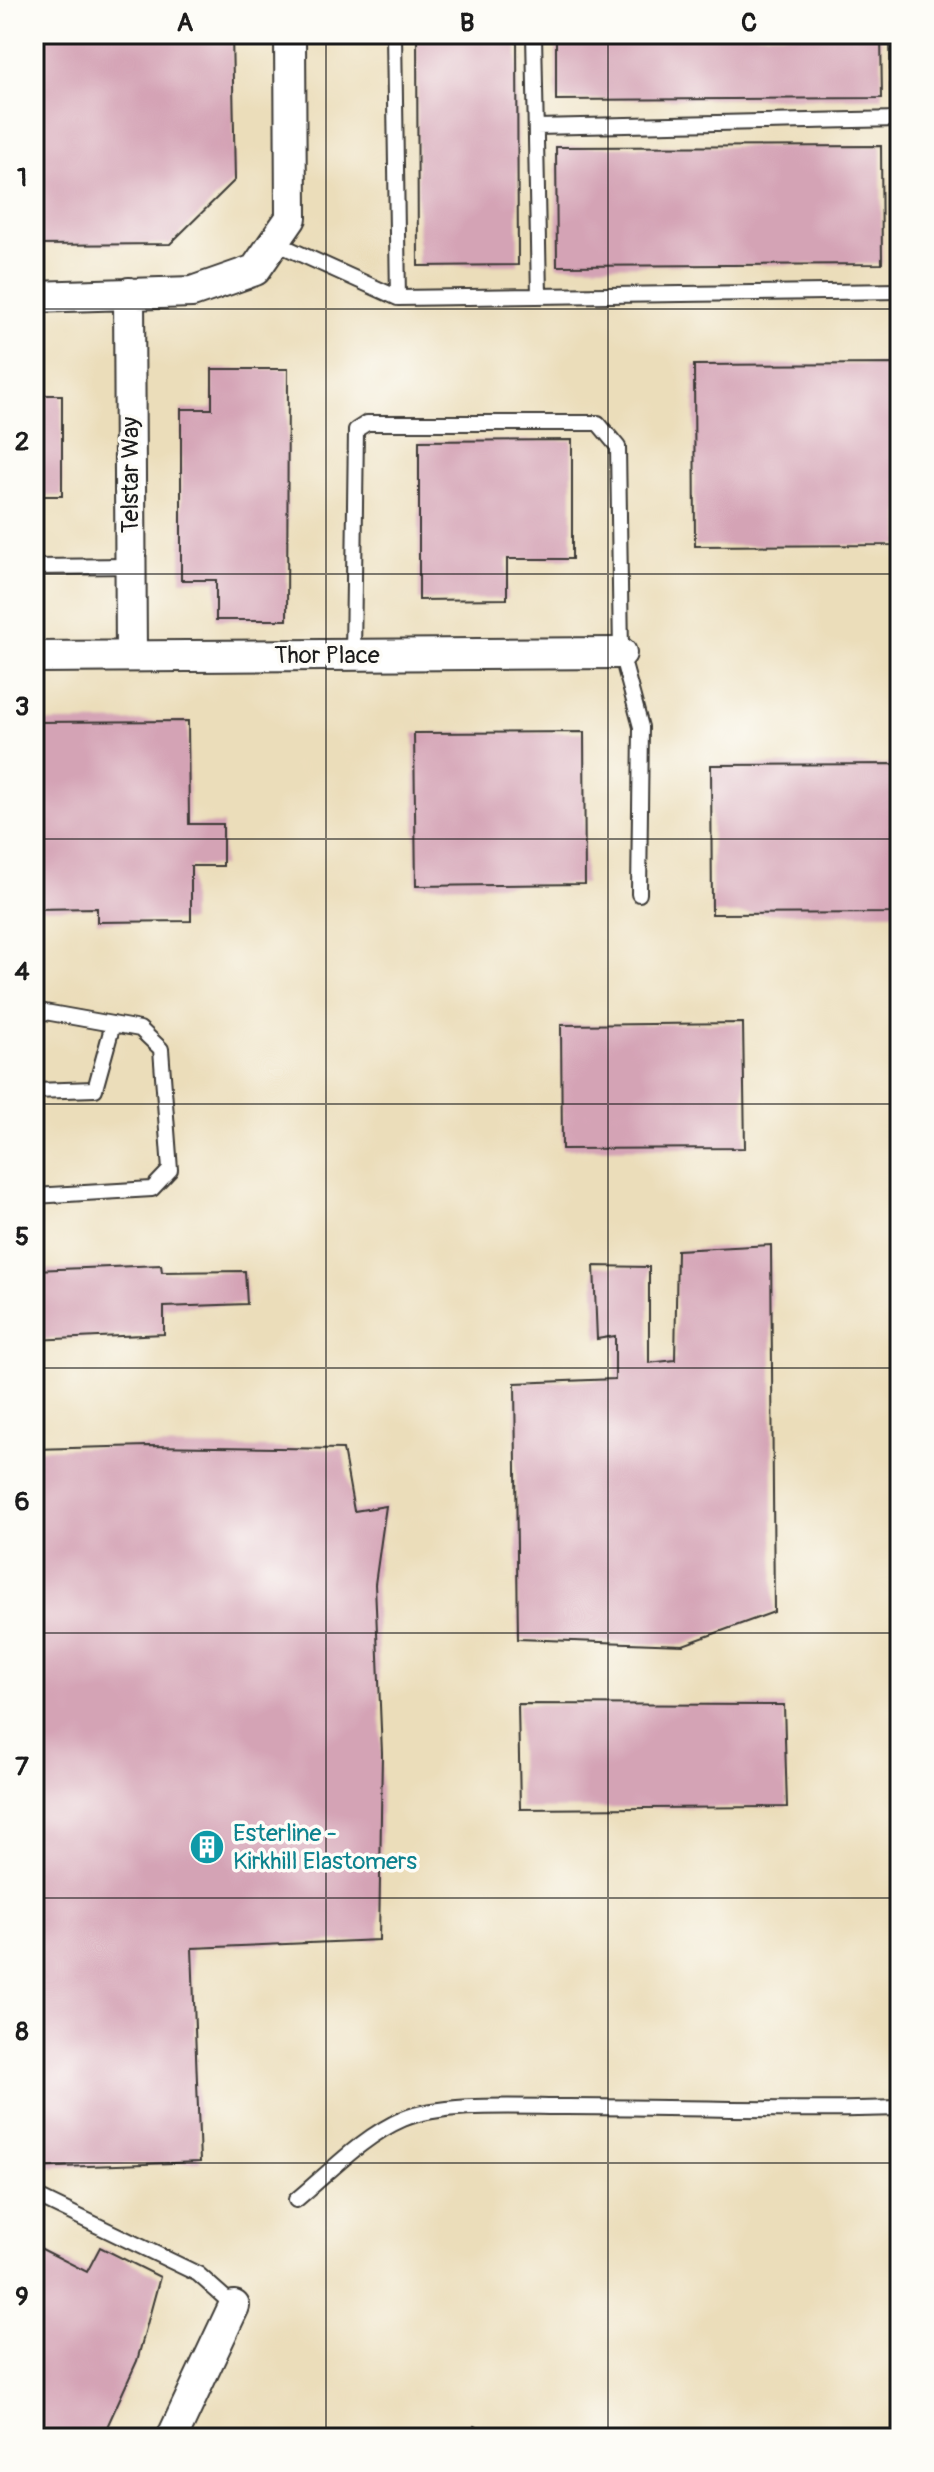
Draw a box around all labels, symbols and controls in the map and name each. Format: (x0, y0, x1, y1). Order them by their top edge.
text: A (177, 7, 194, 39)
text: B (460, 7, 474, 39)
text: C (741, 7, 757, 39)
text: 1 (17, 162, 27, 194)
street label: Telstar Way (116, 417, 145, 533)
text: 2 (15, 426, 29, 458)
street label: Thor Place (274, 641, 380, 670)
text: 3 (15, 691, 29, 723)
text: 4 (14, 956, 30, 988)
text: 5 (15, 1221, 29, 1253)
text: 6 (14, 1486, 30, 1518)
text: 7 (15, 1751, 29, 1783)
place label: Esterline - Kirkhill Elastomers (233, 1819, 417, 1876)
building icon: Esterline - Kirkhill Elastomers (188, 1828, 226, 1866)
text: 8 (15, 2016, 29, 2048)
text: 9 (15, 2281, 29, 2313)

